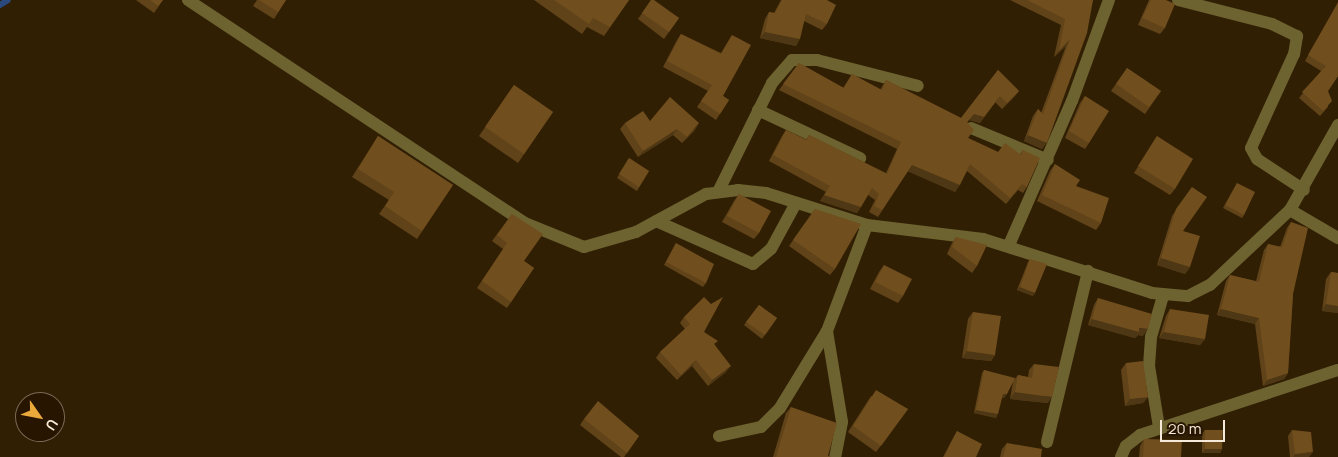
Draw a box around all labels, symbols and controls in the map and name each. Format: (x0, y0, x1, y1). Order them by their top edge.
north arrow (15, 392, 65, 442)
scale bar (1163, 410, 1228, 442)
text: U (41, 415, 63, 434)
text: 20 m (1168, 418, 1201, 439)

